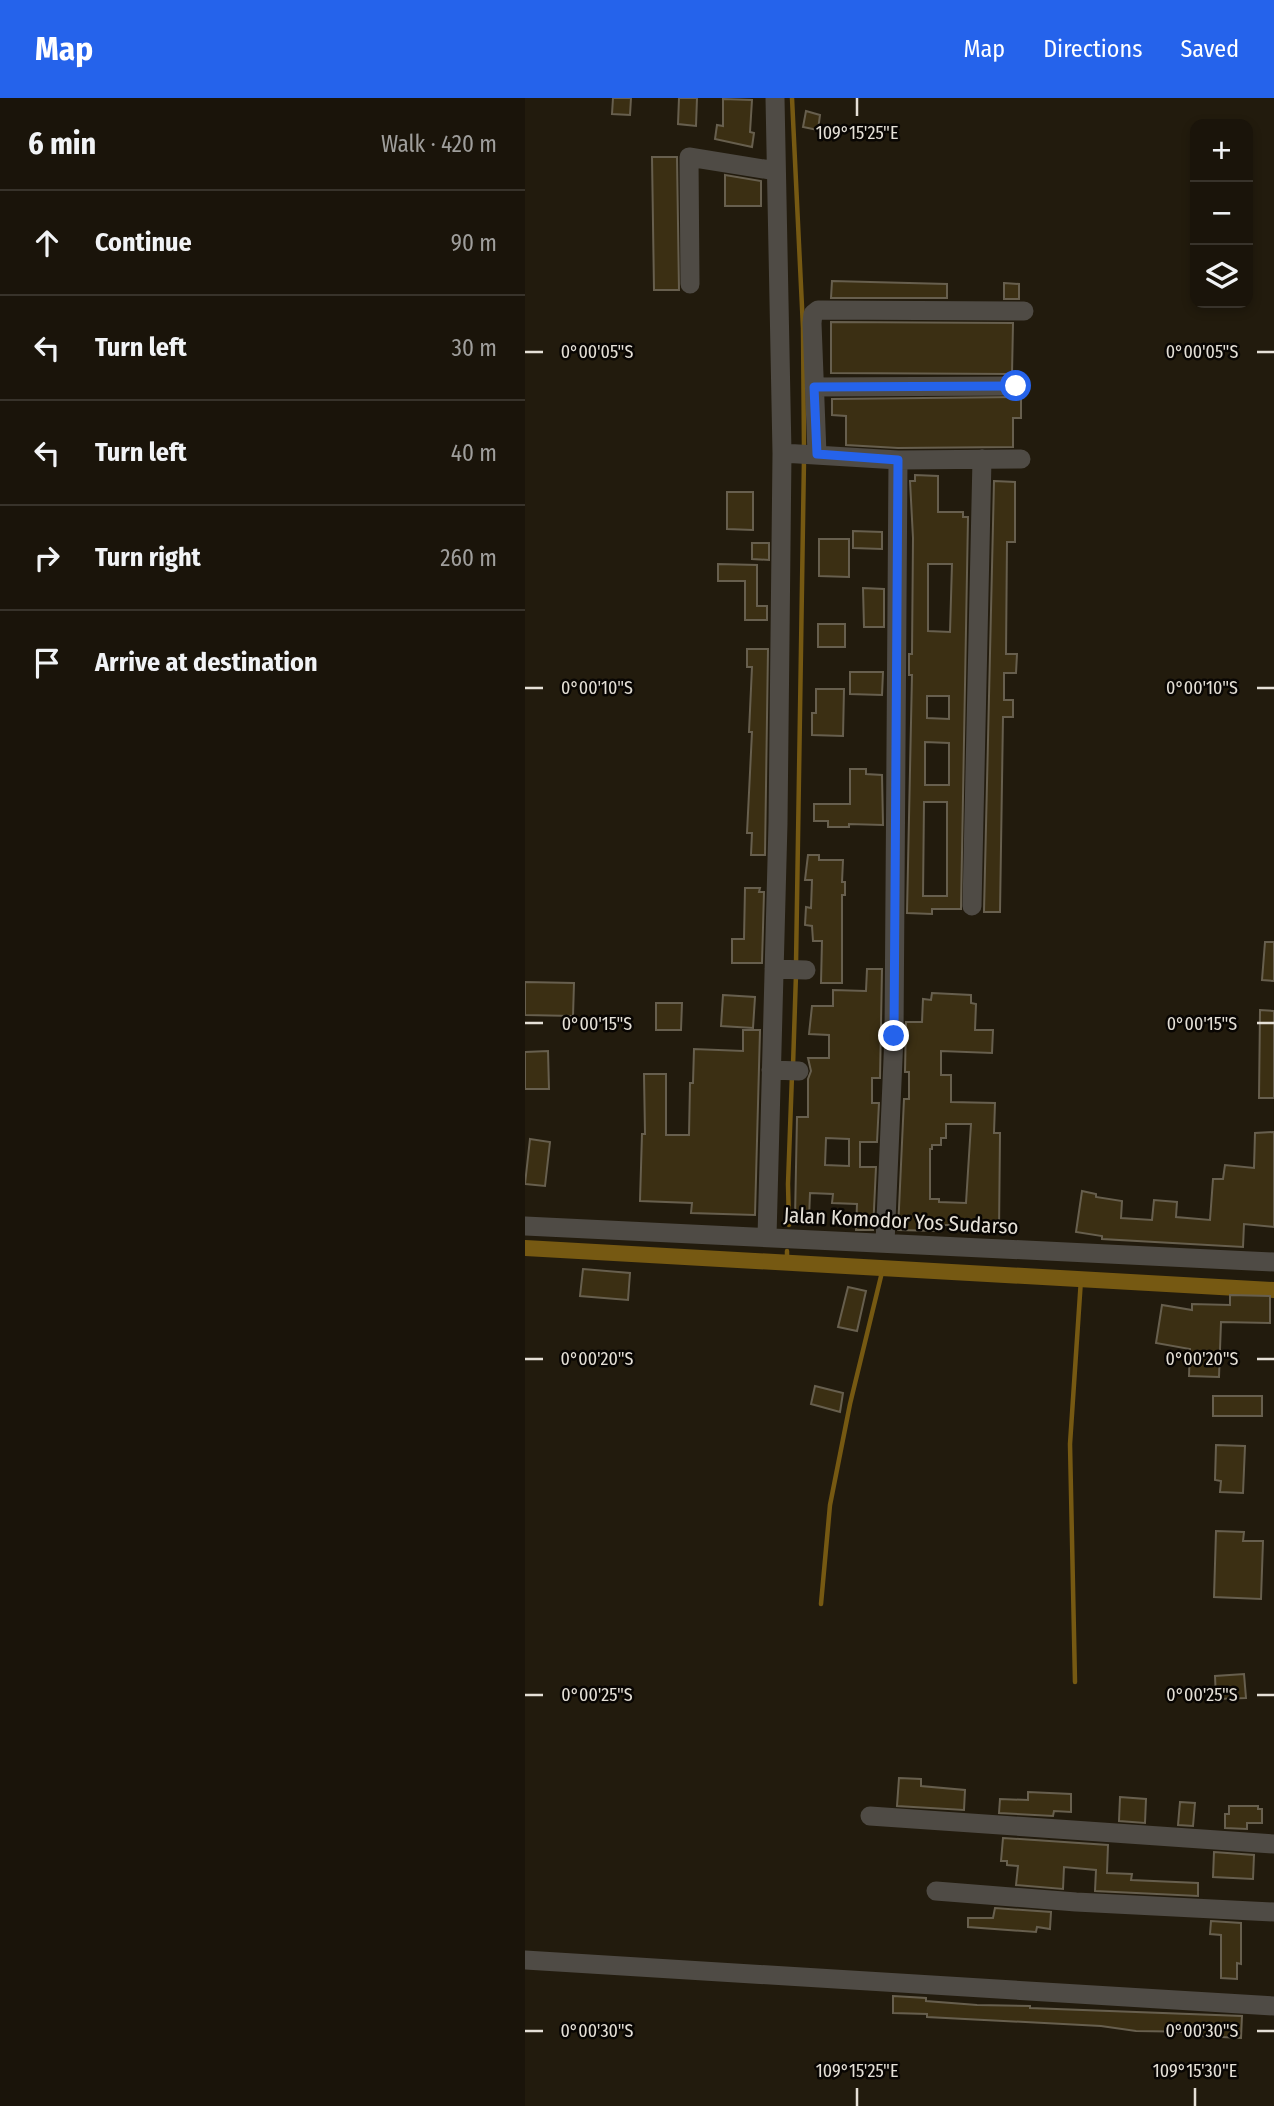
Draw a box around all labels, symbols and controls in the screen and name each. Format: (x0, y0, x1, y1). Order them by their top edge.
text: Map (35, 29, 93, 69)
text: Map (964, 35, 1005, 63)
text: Directions (1043, 35, 1142, 63)
text: Saved (1180, 35, 1239, 63)
map controls (1190, 119, 1253, 308)
button: + (1190, 119, 1253, 182)
text: 109°15'25"E (816, 122, 898, 144)
text: 6 min (28, 126, 96, 162)
text: Walk · 420 m (381, 130, 497, 158)
button: − (1190, 182, 1253, 245)
icon: ahead (28, 224, 66, 262)
text: Continue (95, 227, 192, 258)
text: 90 m (451, 229, 497, 257)
button: layers (1190, 245, 1253, 308)
icon: left (28, 329, 66, 367)
text: Turn left (95, 332, 187, 363)
text: 30 m (452, 334, 497, 362)
text: 0°00'05"S (561, 341, 633, 363)
text: 0°00'05"S (1166, 341, 1238, 363)
route start (1000, 370, 1031, 401)
icon: left (28, 434, 66, 472)
text: Turn left (95, 437, 187, 468)
text: 40 m (451, 439, 497, 467)
icon: right (28, 539, 66, 577)
text: Turn right (95, 542, 201, 573)
text: 260 m (440, 544, 497, 572)
icon: arrive (28, 644, 66, 682)
text: Arrive at destination (95, 647, 318, 678)
text: 0°00'10"S (561, 677, 633, 699)
text: 0°00'10"S (1166, 677, 1238, 699)
text: 0°00'15"S (562, 1013, 632, 1035)
text: 0°00'15"S (1167, 1013, 1237, 1035)
route end (878, 1020, 909, 1051)
street label: Jalan Komodor Yos Sudarso (783, 1202, 1019, 1240)
text: 0°00'20"S (561, 1348, 634, 1370)
text: 0°00'20"S (1166, 1348, 1239, 1370)
text: 0°00'25"S (561, 1684, 633, 1706)
text: 0°00'25"S (1166, 1684, 1238, 1706)
text: 0°00'30"S (560, 2020, 634, 2042)
text: 0°00'30"S (1165, 2020, 1239, 2042)
text: 109°15'25"E (816, 2060, 898, 2082)
text: 109°15'30"E (1153, 2060, 1237, 2082)

